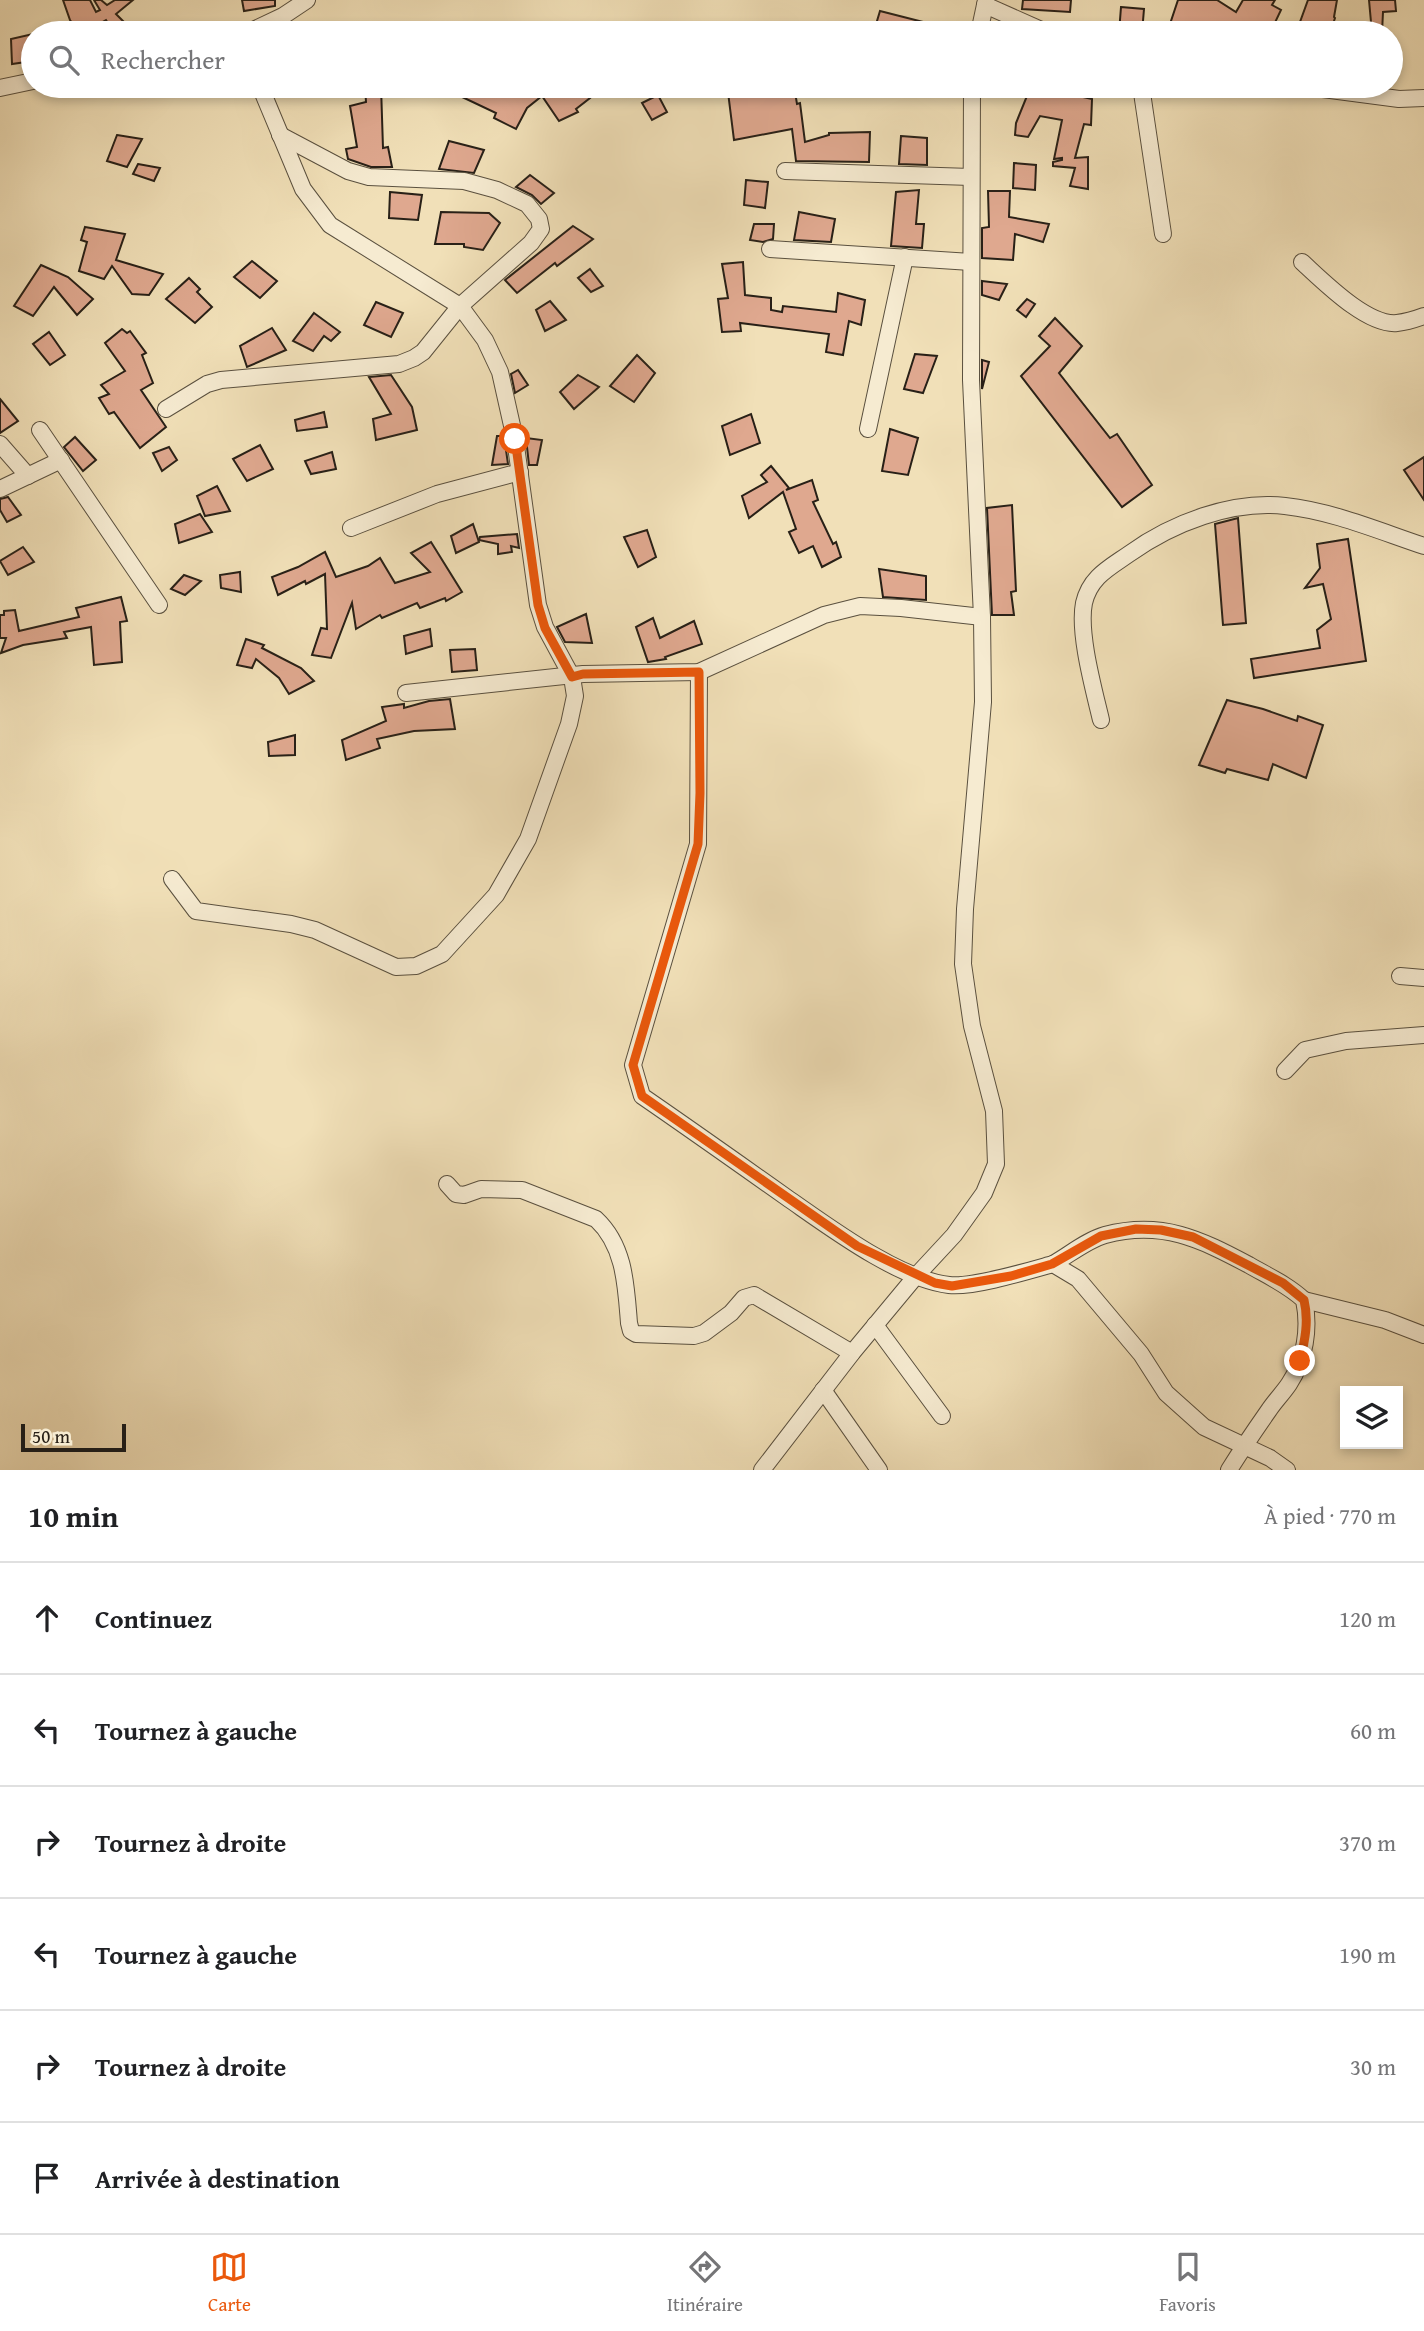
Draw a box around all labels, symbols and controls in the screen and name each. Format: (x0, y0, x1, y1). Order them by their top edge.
search box (21, 21, 1403, 98)
text: Rechercher (101, 40, 225, 79)
icon: search (45, 41, 83, 79)
route start (499, 423, 530, 454)
route end (1284, 1345, 1315, 1376)
map controls (1340, 1386, 1403, 1449)
button: layers (1340, 1386, 1403, 1449)
scale bar (21, 1421, 126, 1453)
text: 50 m (32, 1422, 70, 1450)
text: 10 min (28, 1494, 118, 1538)
text: À pied · 770 m (1264, 1499, 1396, 1532)
icon: ahead (28, 1599, 66, 1637)
text: Continuez (95, 1599, 212, 1638)
text: 120 m (1339, 1602, 1396, 1635)
icon: left (28, 1711, 66, 1749)
text: Tournez à gauche (95, 1711, 297, 1750)
text: 60 m (1350, 1714, 1396, 1747)
icon: right (28, 1823, 66, 1861)
text: Tournez à droite (95, 1823, 286, 1862)
text: 370 m (1339, 1826, 1396, 1859)
icon: left (28, 1935, 66, 1973)
text: Tournez à gauche (95, 1935, 297, 1974)
text: 190 m (1339, 1938, 1396, 1971)
icon: right (28, 2047, 66, 2085)
text: Tournez à droite (95, 2047, 286, 2086)
text: 30 m (1350, 2050, 1396, 2083)
icon: arrive (28, 2159, 66, 2197)
text: Arrivée à destination (95, 2159, 340, 2198)
tab: Carte (208, 2248, 251, 2318)
tab: Itinéraire (667, 2248, 743, 2318)
tab: Favoris (1159, 2248, 1216, 2318)

